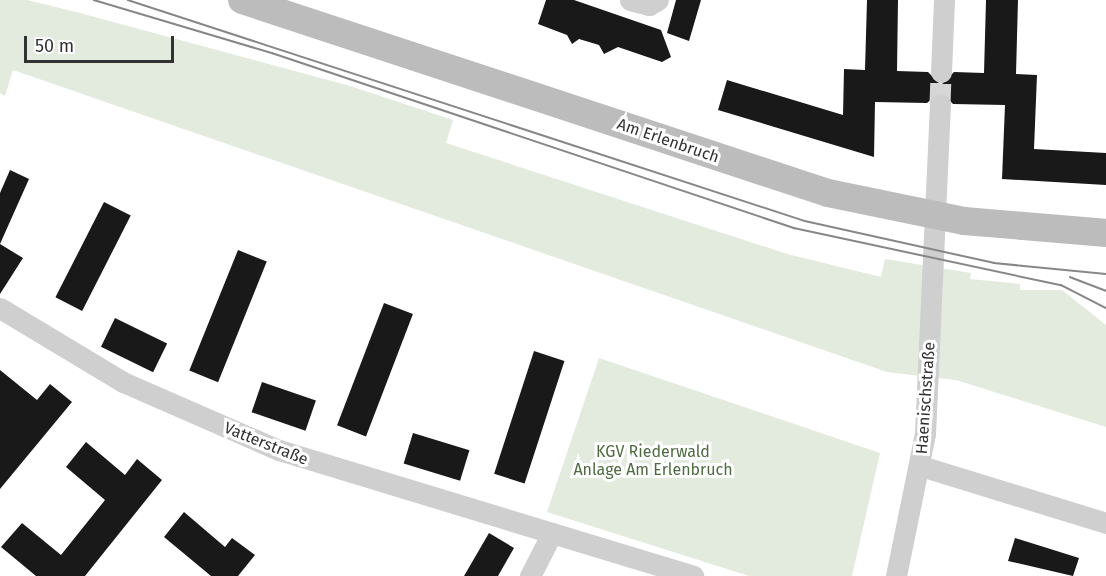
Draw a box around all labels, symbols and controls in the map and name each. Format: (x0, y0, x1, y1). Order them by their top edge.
scale bar (27, 24, 177, 62)
text: 50 m (35, 35, 74, 57)
street label: Am Erlenbruch (615, 115, 721, 167)
street label: Haenischstraße (913, 341, 939, 455)
street label: Vatterstraße (221, 418, 311, 470)
park label: KGV Riederwald Anlage Am Erlenbruch (573, 442, 733, 480)

